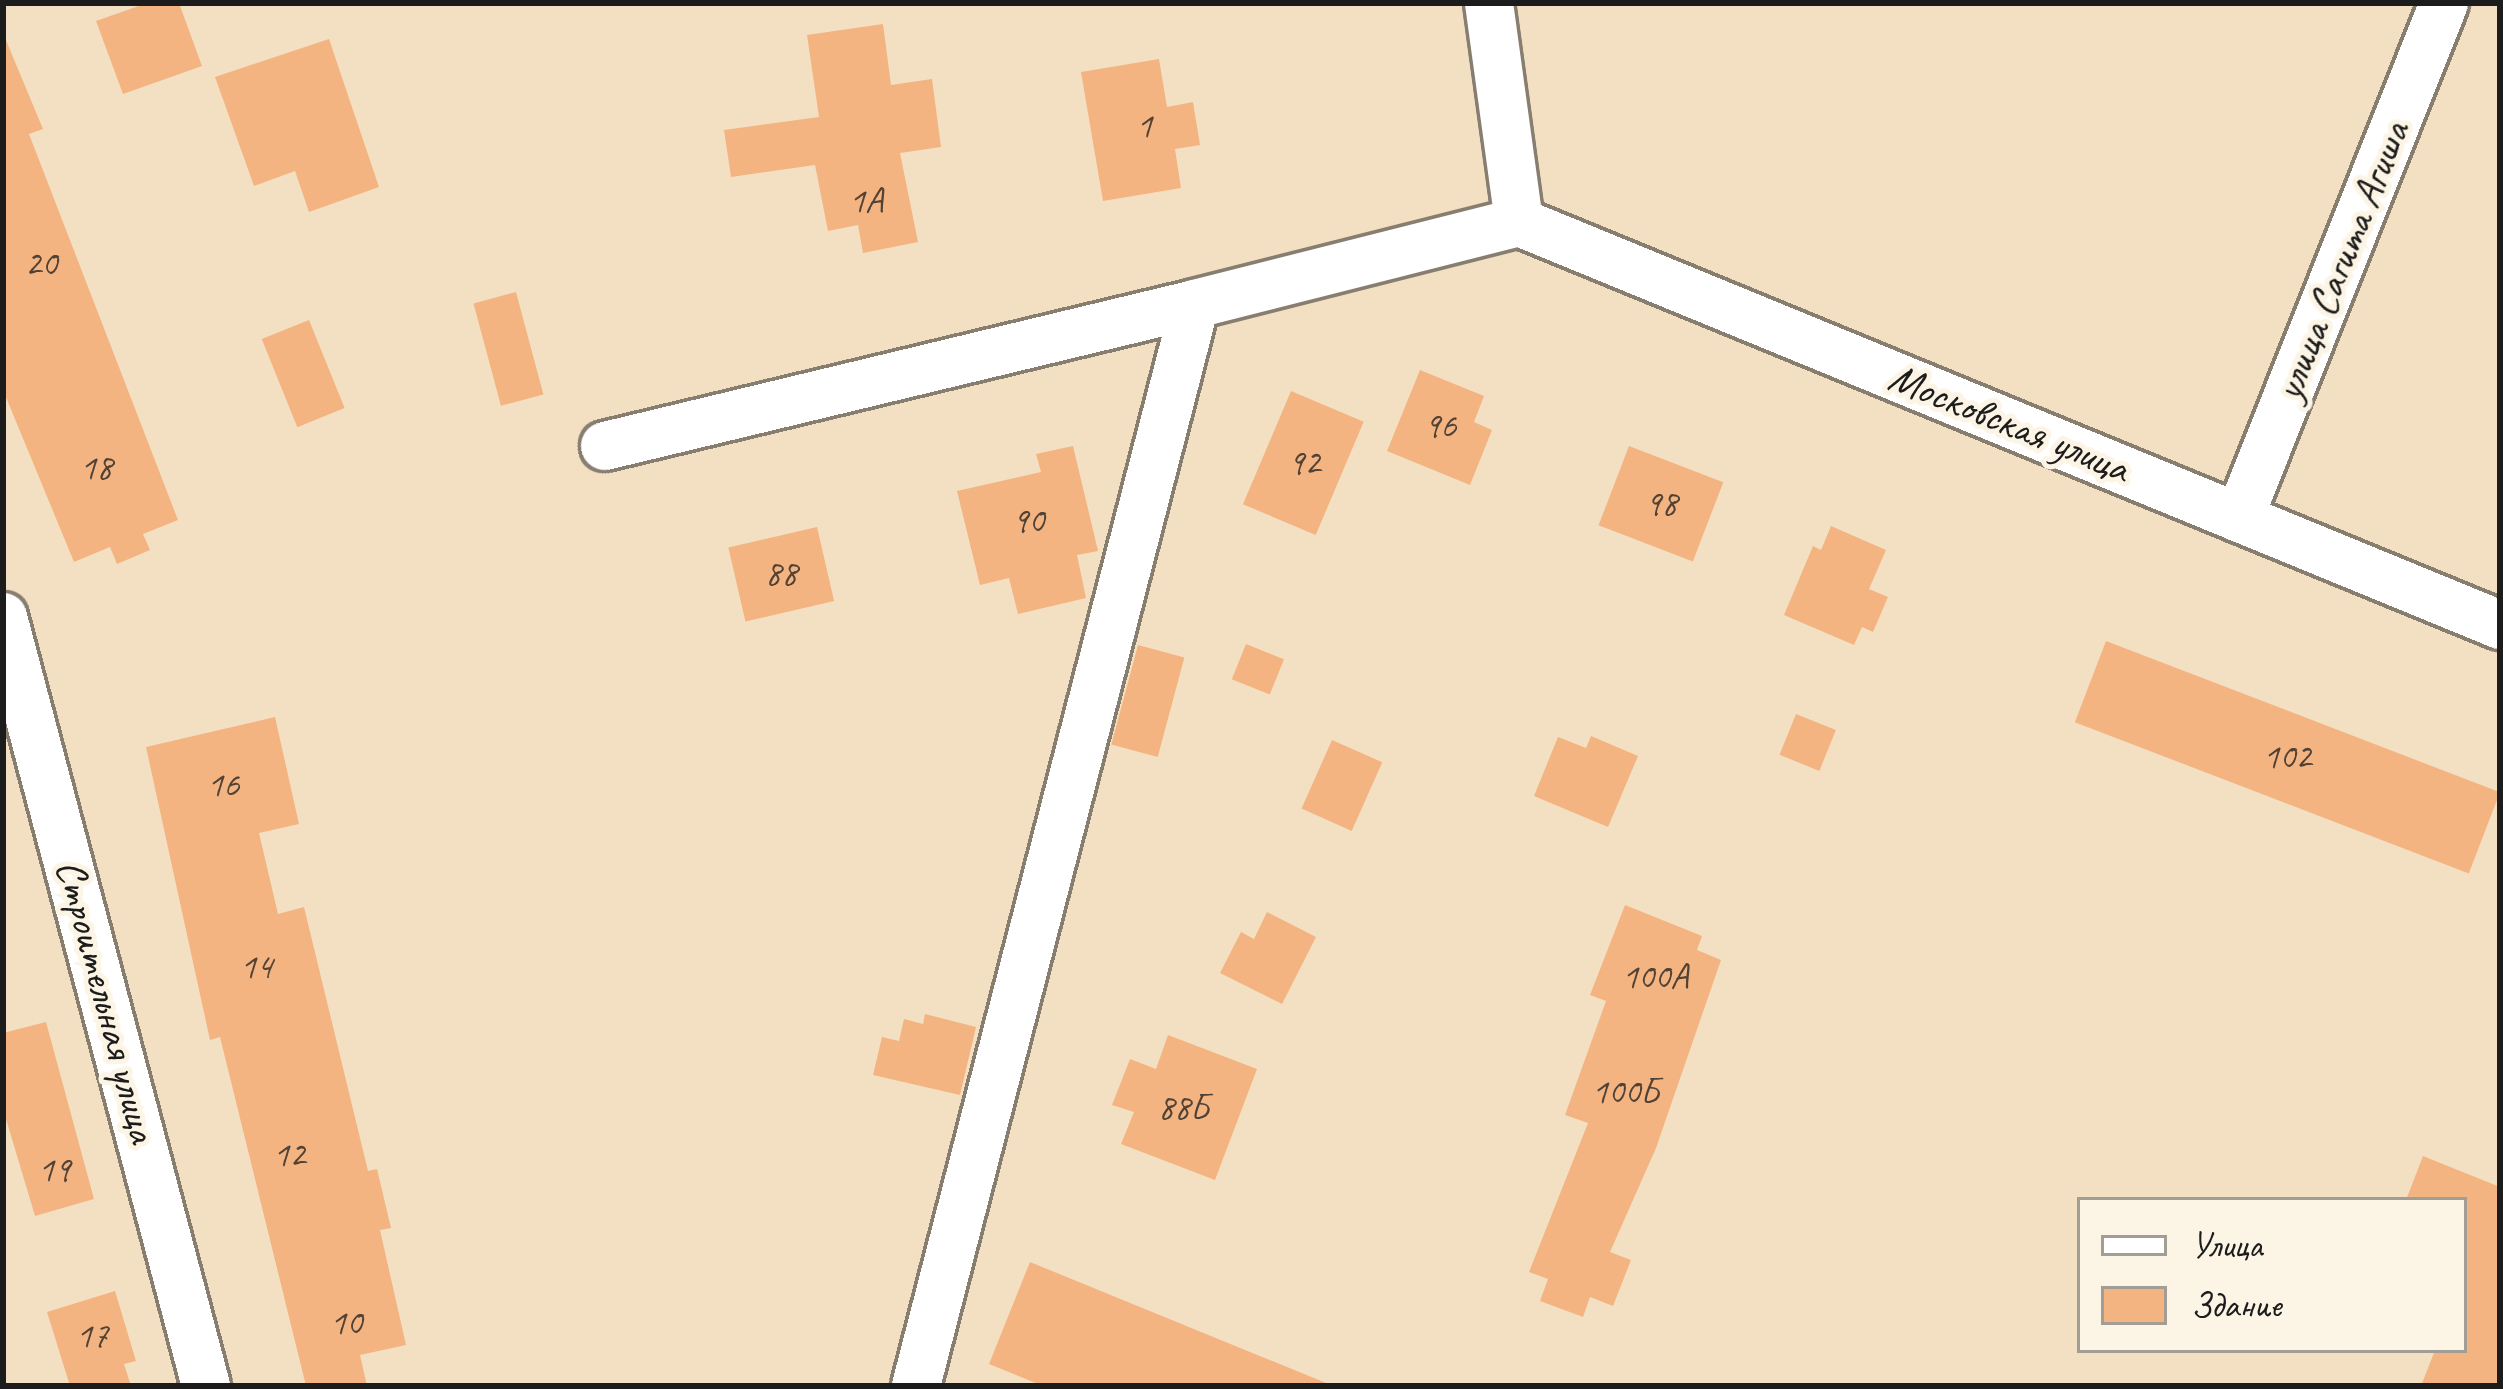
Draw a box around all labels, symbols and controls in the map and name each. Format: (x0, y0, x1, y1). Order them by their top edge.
house number: 1 (1136, 104, 1152, 148)
street label: улица Сагита Агиша (2262, 112, 2422, 410)
house number: 1А (849, 179, 883, 223)
house number: 20 (25, 242, 57, 286)
street label: Московская улица (1881, 352, 2137, 494)
house number: 96 (1424, 404, 1456, 448)
house number: 92 (1288, 441, 1320, 485)
house number: 18 (80, 446, 112, 490)
house number: 98 (1645, 482, 1677, 526)
house number: 90 (1012, 499, 1044, 543)
house number: 88 (765, 552, 797, 596)
house number: 102 (2263, 735, 2311, 779)
house number: 16 (207, 763, 239, 807)
street label: Строительная улица (44, 853, 168, 1149)
house number: 14 (240, 945, 272, 989)
house number: 100А (1622, 955, 1688, 999)
house number: 100Б (1592, 1070, 1658, 1114)
house number: 88Б (1158, 1086, 1208, 1130)
house number: 12 (273, 1133, 305, 1177)
house number: 19 (38, 1148, 70, 1192)
legend (2077, 1197, 2467, 1353)
text: Улица (2191, 1222, 2262, 1268)
text: Здание (2191, 1282, 2281, 1328)
house number: 10 (330, 1301, 362, 1345)
house number: 17 (76, 1314, 108, 1358)

